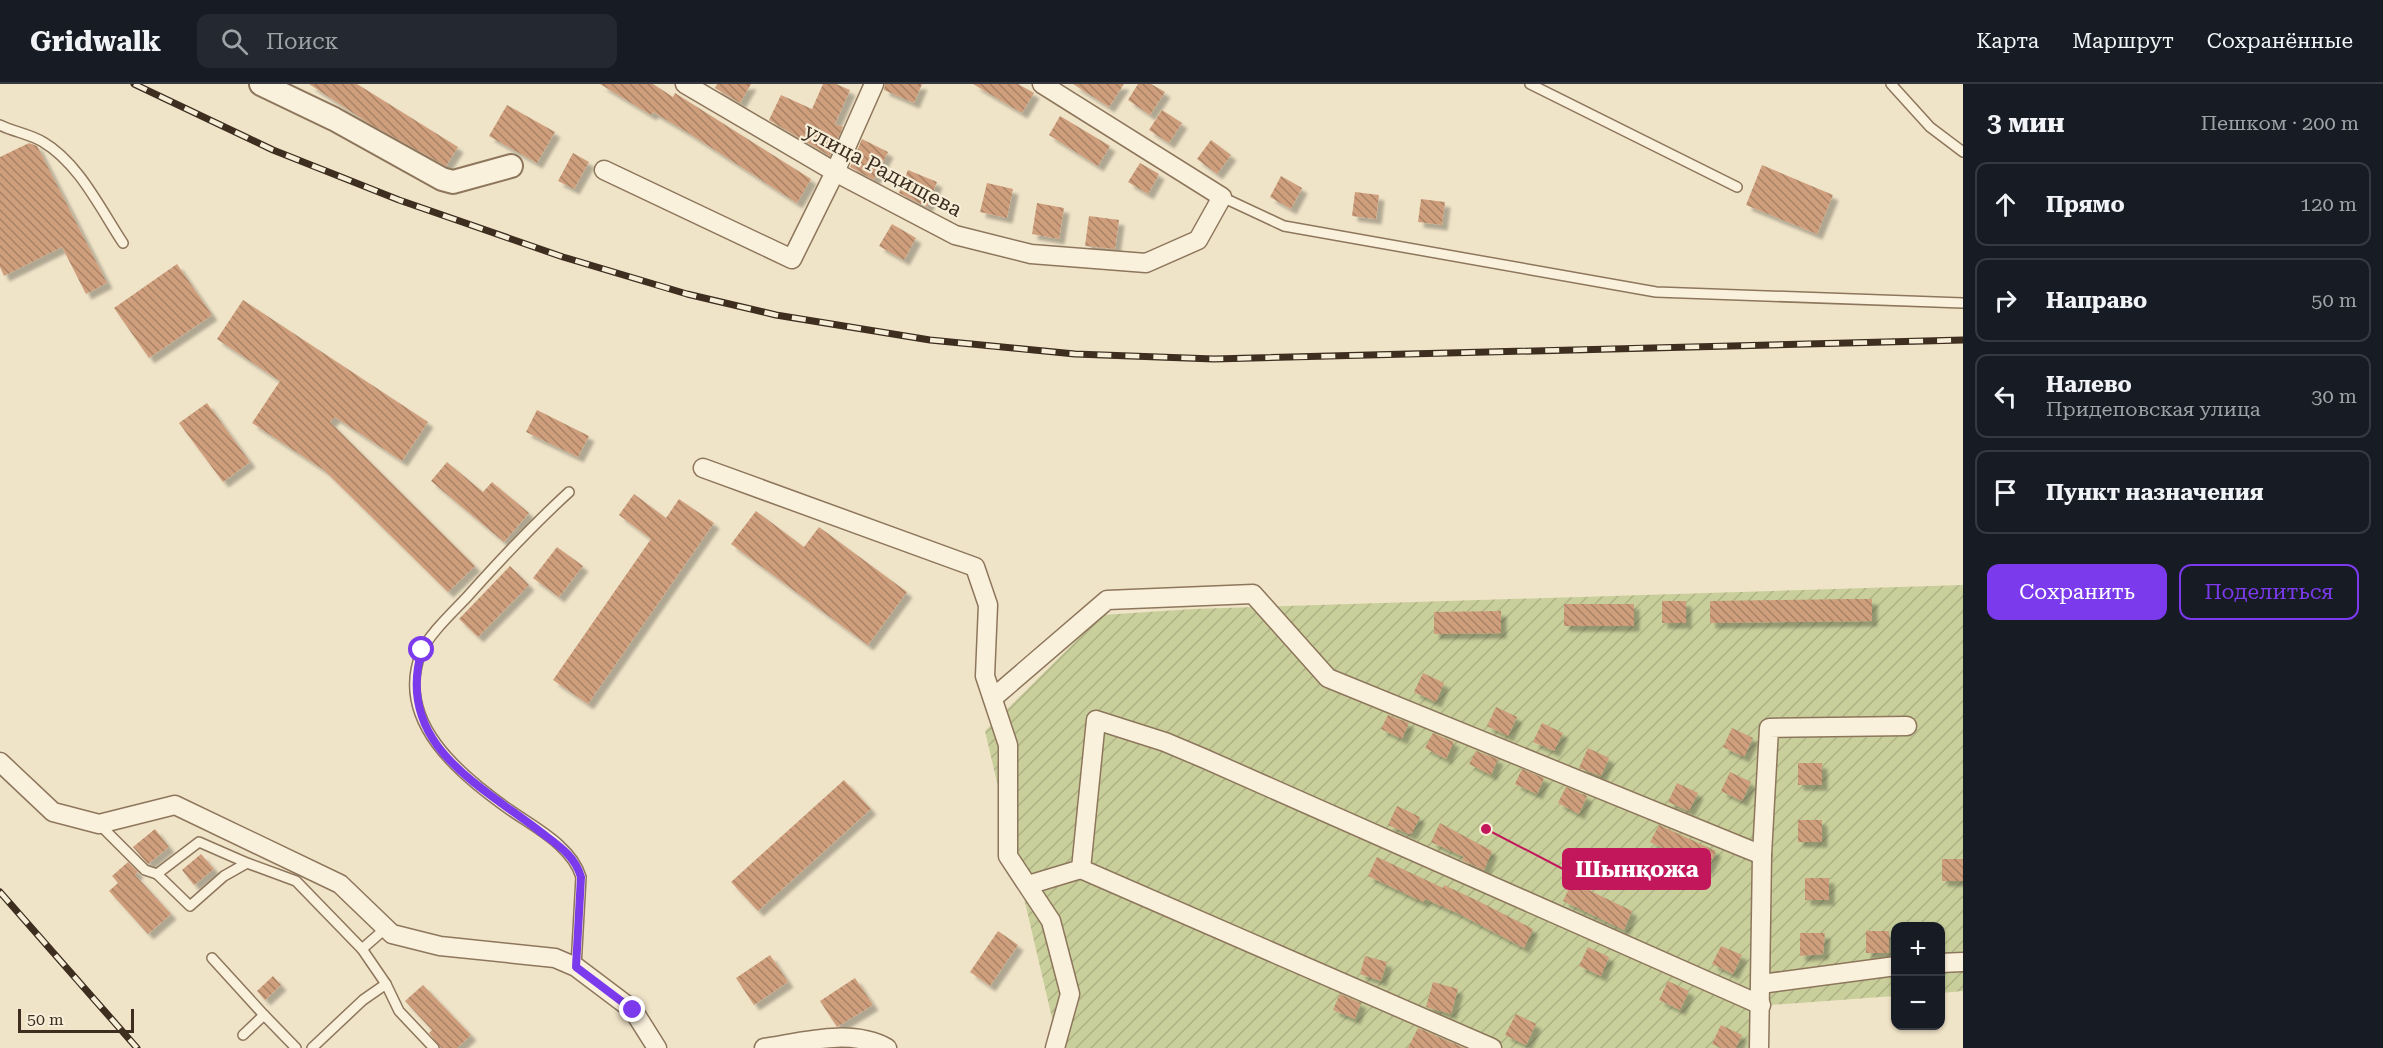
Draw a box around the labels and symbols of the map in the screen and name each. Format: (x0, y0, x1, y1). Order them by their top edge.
street label: улица Радищева (800, 118, 966, 222)
route start (408, 636, 434, 662)
callout: Шынқожа (1563, 849, 1710, 889)
text: Шынқожа (1575, 857, 1699, 882)
route end (619, 996, 645, 1022)
scale bar (18, 1006, 134, 1034)

